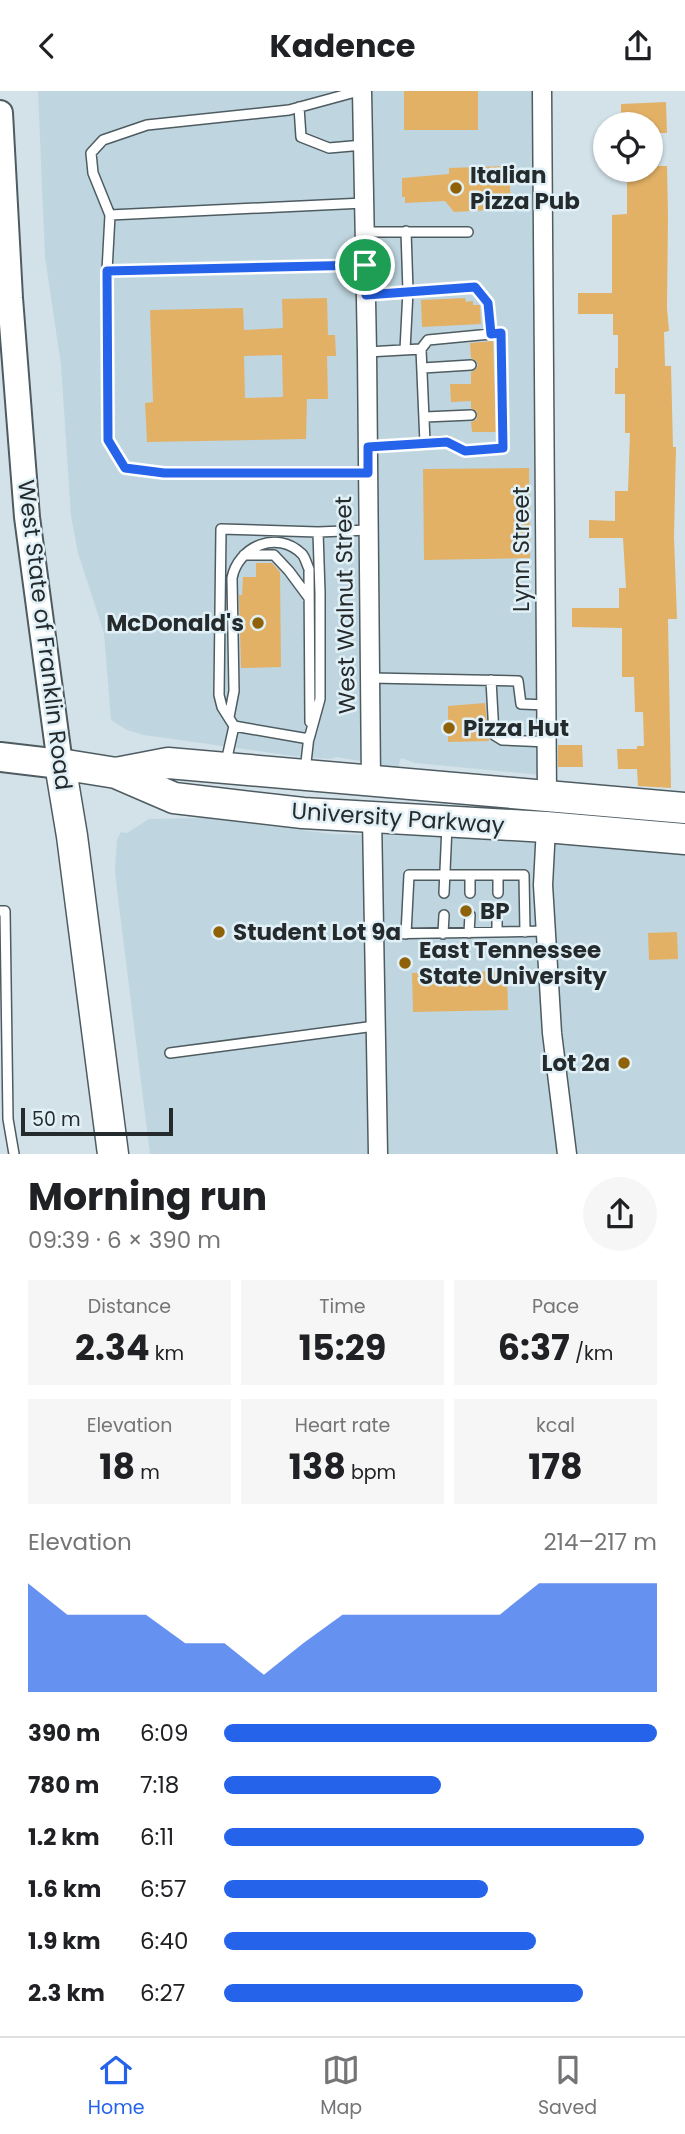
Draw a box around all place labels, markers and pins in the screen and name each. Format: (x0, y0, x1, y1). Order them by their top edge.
place label: Italian Pizza Pub (470, 159, 580, 217)
marker: Italian Pizza Pub (448, 180, 464, 196)
pin (335, 235, 395, 295)
place label: McDonald's (106, 607, 244, 639)
marker: McDonald's (250, 615, 266, 631)
place label: Pizza Hut (463, 712, 569, 744)
marker: Pizza Hut (441, 720, 457, 736)
place label: BP (480, 895, 510, 927)
marker: BP (458, 903, 474, 919)
place label: Student Lot 9a (233, 916, 401, 948)
marker: Student Lot 9a (211, 924, 227, 940)
place label: East Tennessee State University (419, 934, 607, 992)
marker: East Tennessee State University (397, 955, 413, 971)
place label: Lot 2a (541, 1047, 610, 1079)
marker: Lot 2a (616, 1055, 632, 1071)

